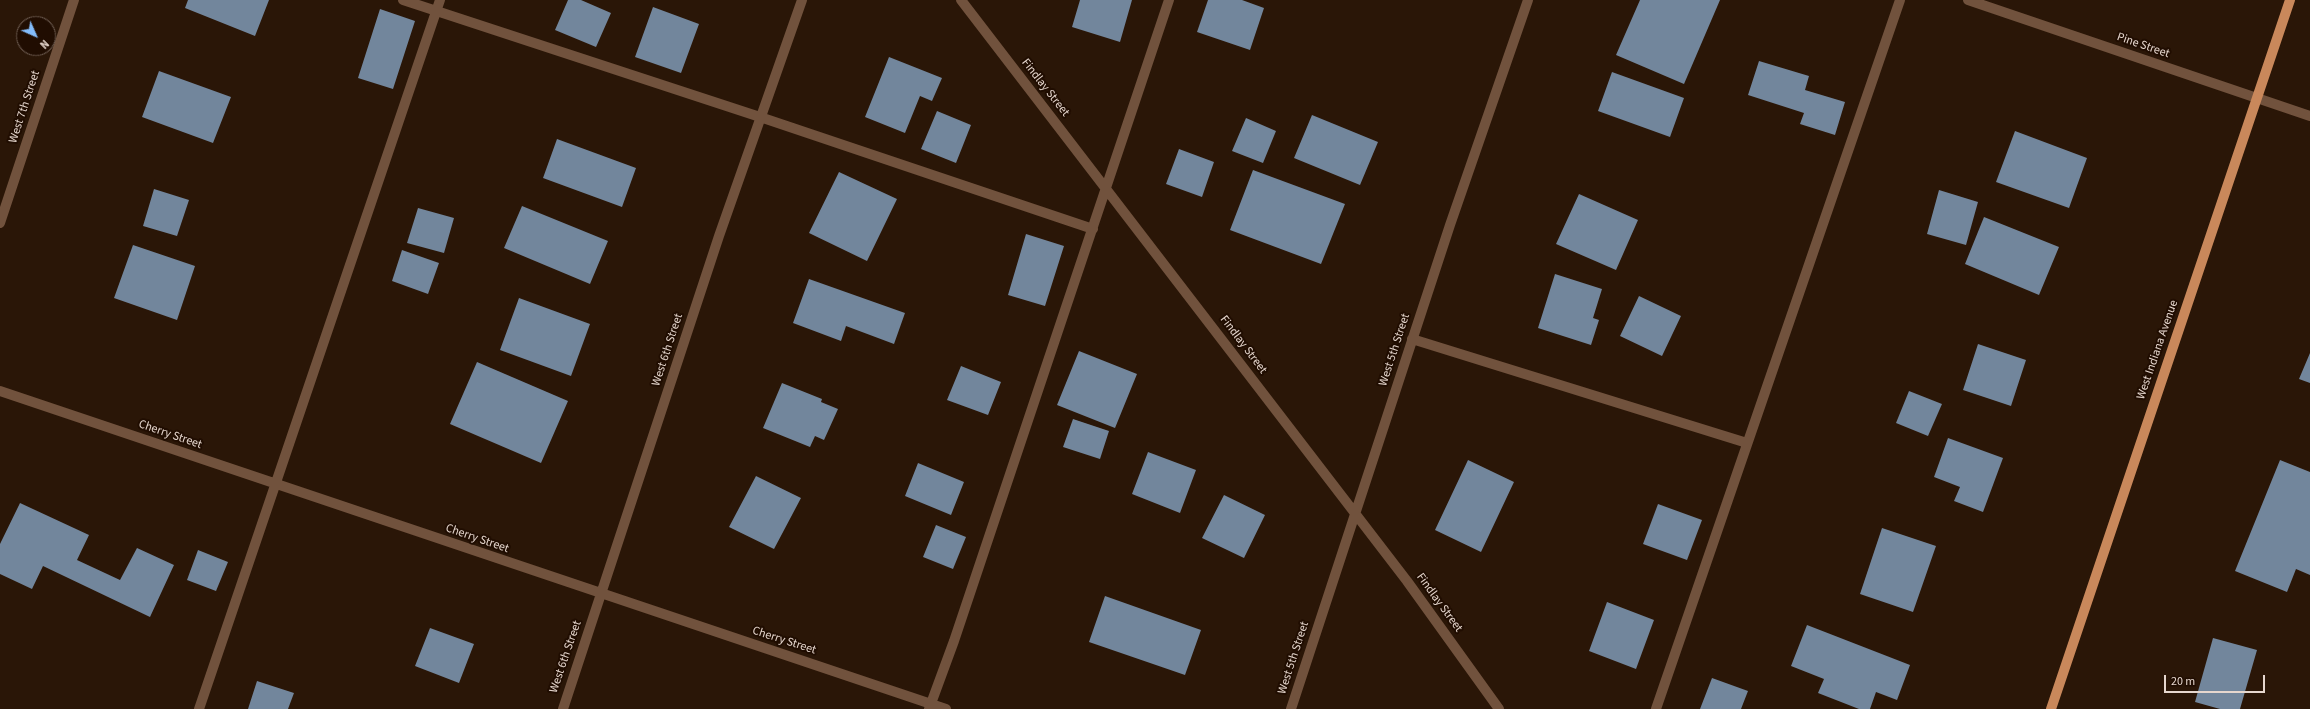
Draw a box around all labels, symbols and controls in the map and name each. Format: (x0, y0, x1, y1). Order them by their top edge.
north arrow (16, 16, 56, 56)
street label: Pine Street (2115, 30, 2171, 62)
text: N (36, 36, 52, 52)
street label: Findlay Street (1018, 56, 1072, 120)
street label: West 7th Street (6, 69, 44, 145)
street label: West Indiana Avenue (2134, 298, 2182, 402)
street label: West 6th Street (649, 312, 687, 388)
street label: West 5th Street (1376, 312, 1414, 388)
street label: Findlay Street (1216, 313, 1270, 377)
street label: Cherry Street (136, 417, 204, 453)
street label: Cherry Street (443, 521, 511, 557)
street label: Findlay Street (1413, 571, 1465, 635)
street label: West 6th Street (547, 619, 585, 695)
street label: West 5th Street (1275, 620, 1313, 696)
street label: Cherry Street (750, 624, 818, 658)
scale bar (2166, 667, 2267, 693)
text: 20 m (2171, 673, 2195, 690)

